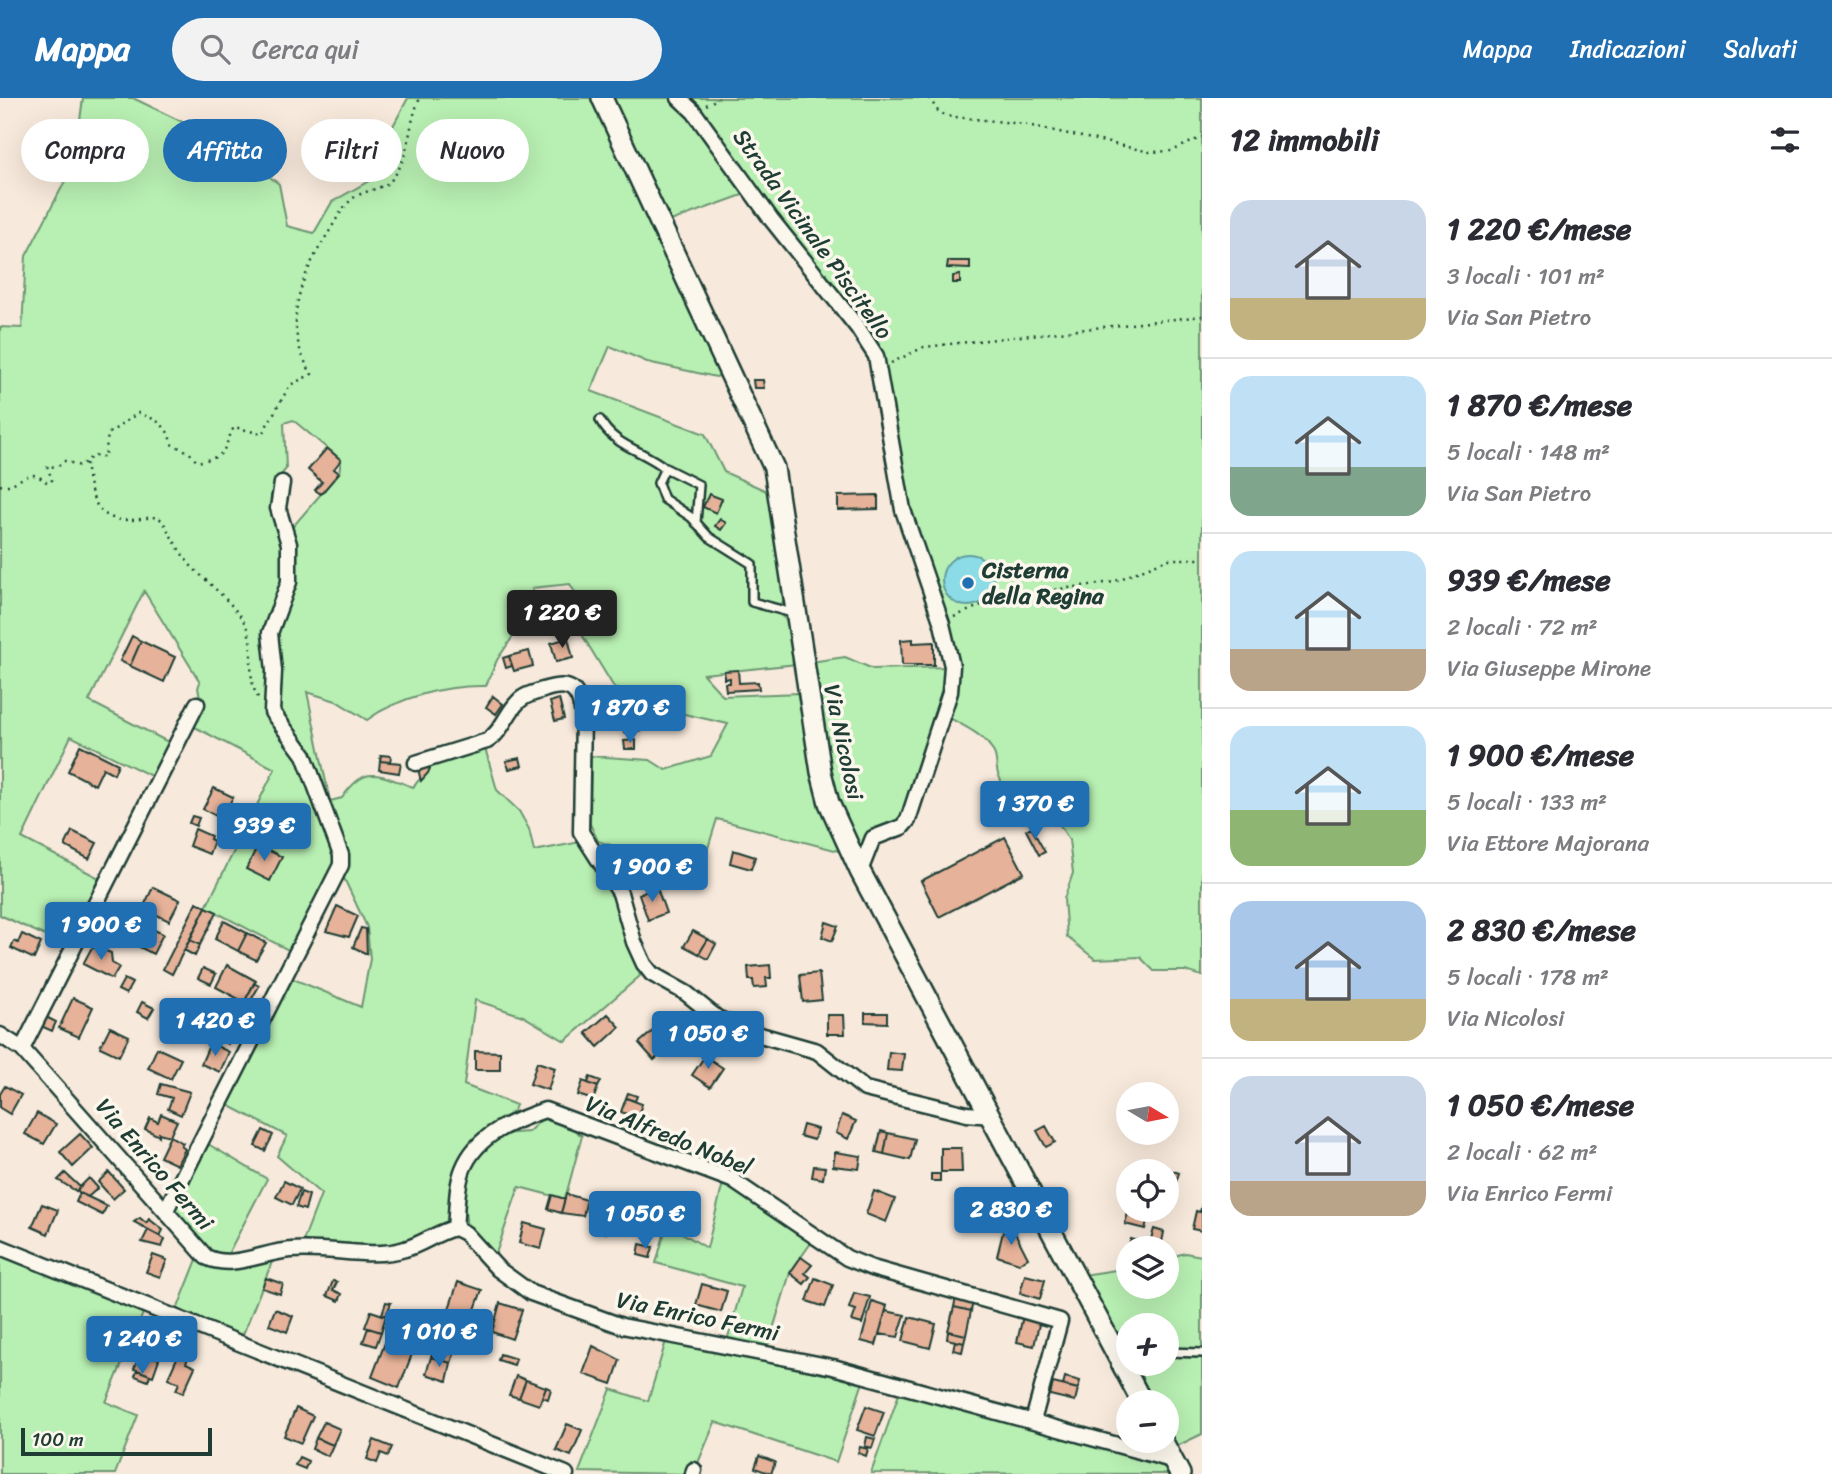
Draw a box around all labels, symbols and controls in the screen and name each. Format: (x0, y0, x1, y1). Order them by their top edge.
search box (172, 18, 662, 81)
text: Mappa (35, 20, 130, 78)
text: Cerca qui (252, 26, 359, 72)
text: Mappa (1463, 28, 1532, 70)
text: Indicazioni (1570, 28, 1686, 70)
text: Salvati (1724, 28, 1797, 70)
icon: search (196, 30, 234, 68)
text: 12 immobili (1230, 113, 1379, 167)
chip: Compra (21, 119, 149, 182)
chip: Affitta (163, 119, 287, 182)
chip: Filtri (301, 119, 402, 182)
chip: Nuovo (416, 119, 529, 182)
street label: Strada Vicinale Piscitello (722, 120, 904, 349)
icon: filters (1766, 121, 1804, 159)
text: 1 220 €/mese (1447, 202, 1632, 256)
icon: home (1286, 228, 1370, 312)
text: 3 locali · 101 m² (1447, 256, 1605, 297)
text: Via San Pietro (1447, 297, 1591, 338)
text: 1 870 €/mese (1447, 378, 1632, 432)
icon: home (1286, 404, 1370, 488)
text: 5 locali · 148 m² (1447, 432, 1610, 473)
text: Via San Pietro (1447, 473, 1591, 514)
place label: Cisterna della Regina (981, 550, 1105, 617)
text: 939 €/mese (1447, 553, 1611, 607)
marker: Cisterna della Regina (960, 575, 976, 591)
icon: home (1286, 579, 1370, 663)
pin: 1 220 € (497, 590, 627, 650)
text: 1 220 € (523, 592, 601, 633)
text: 2 locali · 72 m² (1447, 607, 1598, 648)
text: Via Giuseppe Mirone (1447, 648, 1651, 689)
street label: Via Nicolosi (811, 681, 876, 804)
pin: 1 870 € (565, 686, 695, 745)
text: 1 870 € (591, 687, 669, 728)
text: 1 900 €/mese (1447, 728, 1634, 782)
icon: home (1286, 754, 1370, 838)
pin: 1 370 € (970, 782, 1100, 841)
text: 5 locali · 133 m² (1447, 782, 1607, 823)
text: 1 370 € (996, 783, 1074, 824)
pin: 939 € (215, 804, 313, 863)
text: 939 € (233, 805, 295, 846)
text: Via Ettore Majorana (1447, 823, 1649, 864)
pin: 1 900 € (587, 844, 717, 904)
text: 1 900 € (612, 846, 692, 887)
pin: 1 900 € (36, 902, 166, 962)
text: 2 830 €/mese (1447, 903, 1636, 957)
text: 1 900 € (61, 904, 141, 945)
icon: home (1286, 929, 1370, 1013)
text: 5 locali · 178 m² (1447, 957, 1609, 998)
pin: 1 420 € (150, 998, 280, 1058)
text: Via Nicolosi (1447, 998, 1564, 1039)
text: 1 420 € (175, 1000, 255, 1041)
pin: 1 050 € (643, 1012, 773, 1071)
text: 1 050 € (668, 1013, 748, 1054)
text: 1 050 €/mese (1447, 1078, 1634, 1132)
north arrow (1116, 1082, 1180, 1144)
map controls (1116, 1082, 1179, 1453)
street label: Via Alfredo Nobel (579, 1083, 759, 1188)
street label: Via Enrico Fermi (85, 1088, 225, 1241)
icon: home (1286, 1104, 1370, 1188)
text: 2 locali · 62 m² (1447, 1132, 1598, 1173)
button: locate (1116, 1159, 1179, 1222)
text: Via Enrico Fermi (1447, 1173, 1612, 1214)
pin: 2 830 € (946, 1188, 1076, 1247)
text: 2 830 € (970, 1189, 1052, 1230)
pin: 1 050 € (580, 1192, 710, 1251)
text: 1 050 € (605, 1193, 685, 1234)
button: layers (1116, 1236, 1179, 1299)
street label: Via Enrico Fermi (613, 1279, 784, 1354)
pin: 1 010 € (374, 1310, 504, 1369)
text: 1 010 € (401, 1311, 477, 1352)
button: + (1116, 1313, 1179, 1376)
pin: 1 240 € (77, 1316, 207, 1376)
text: 1 240 € (102, 1318, 182, 1359)
button: − (1116, 1390, 1179, 1453)
text: 100 m (32, 1423, 84, 1456)
scale bar (21, 1425, 212, 1457)

